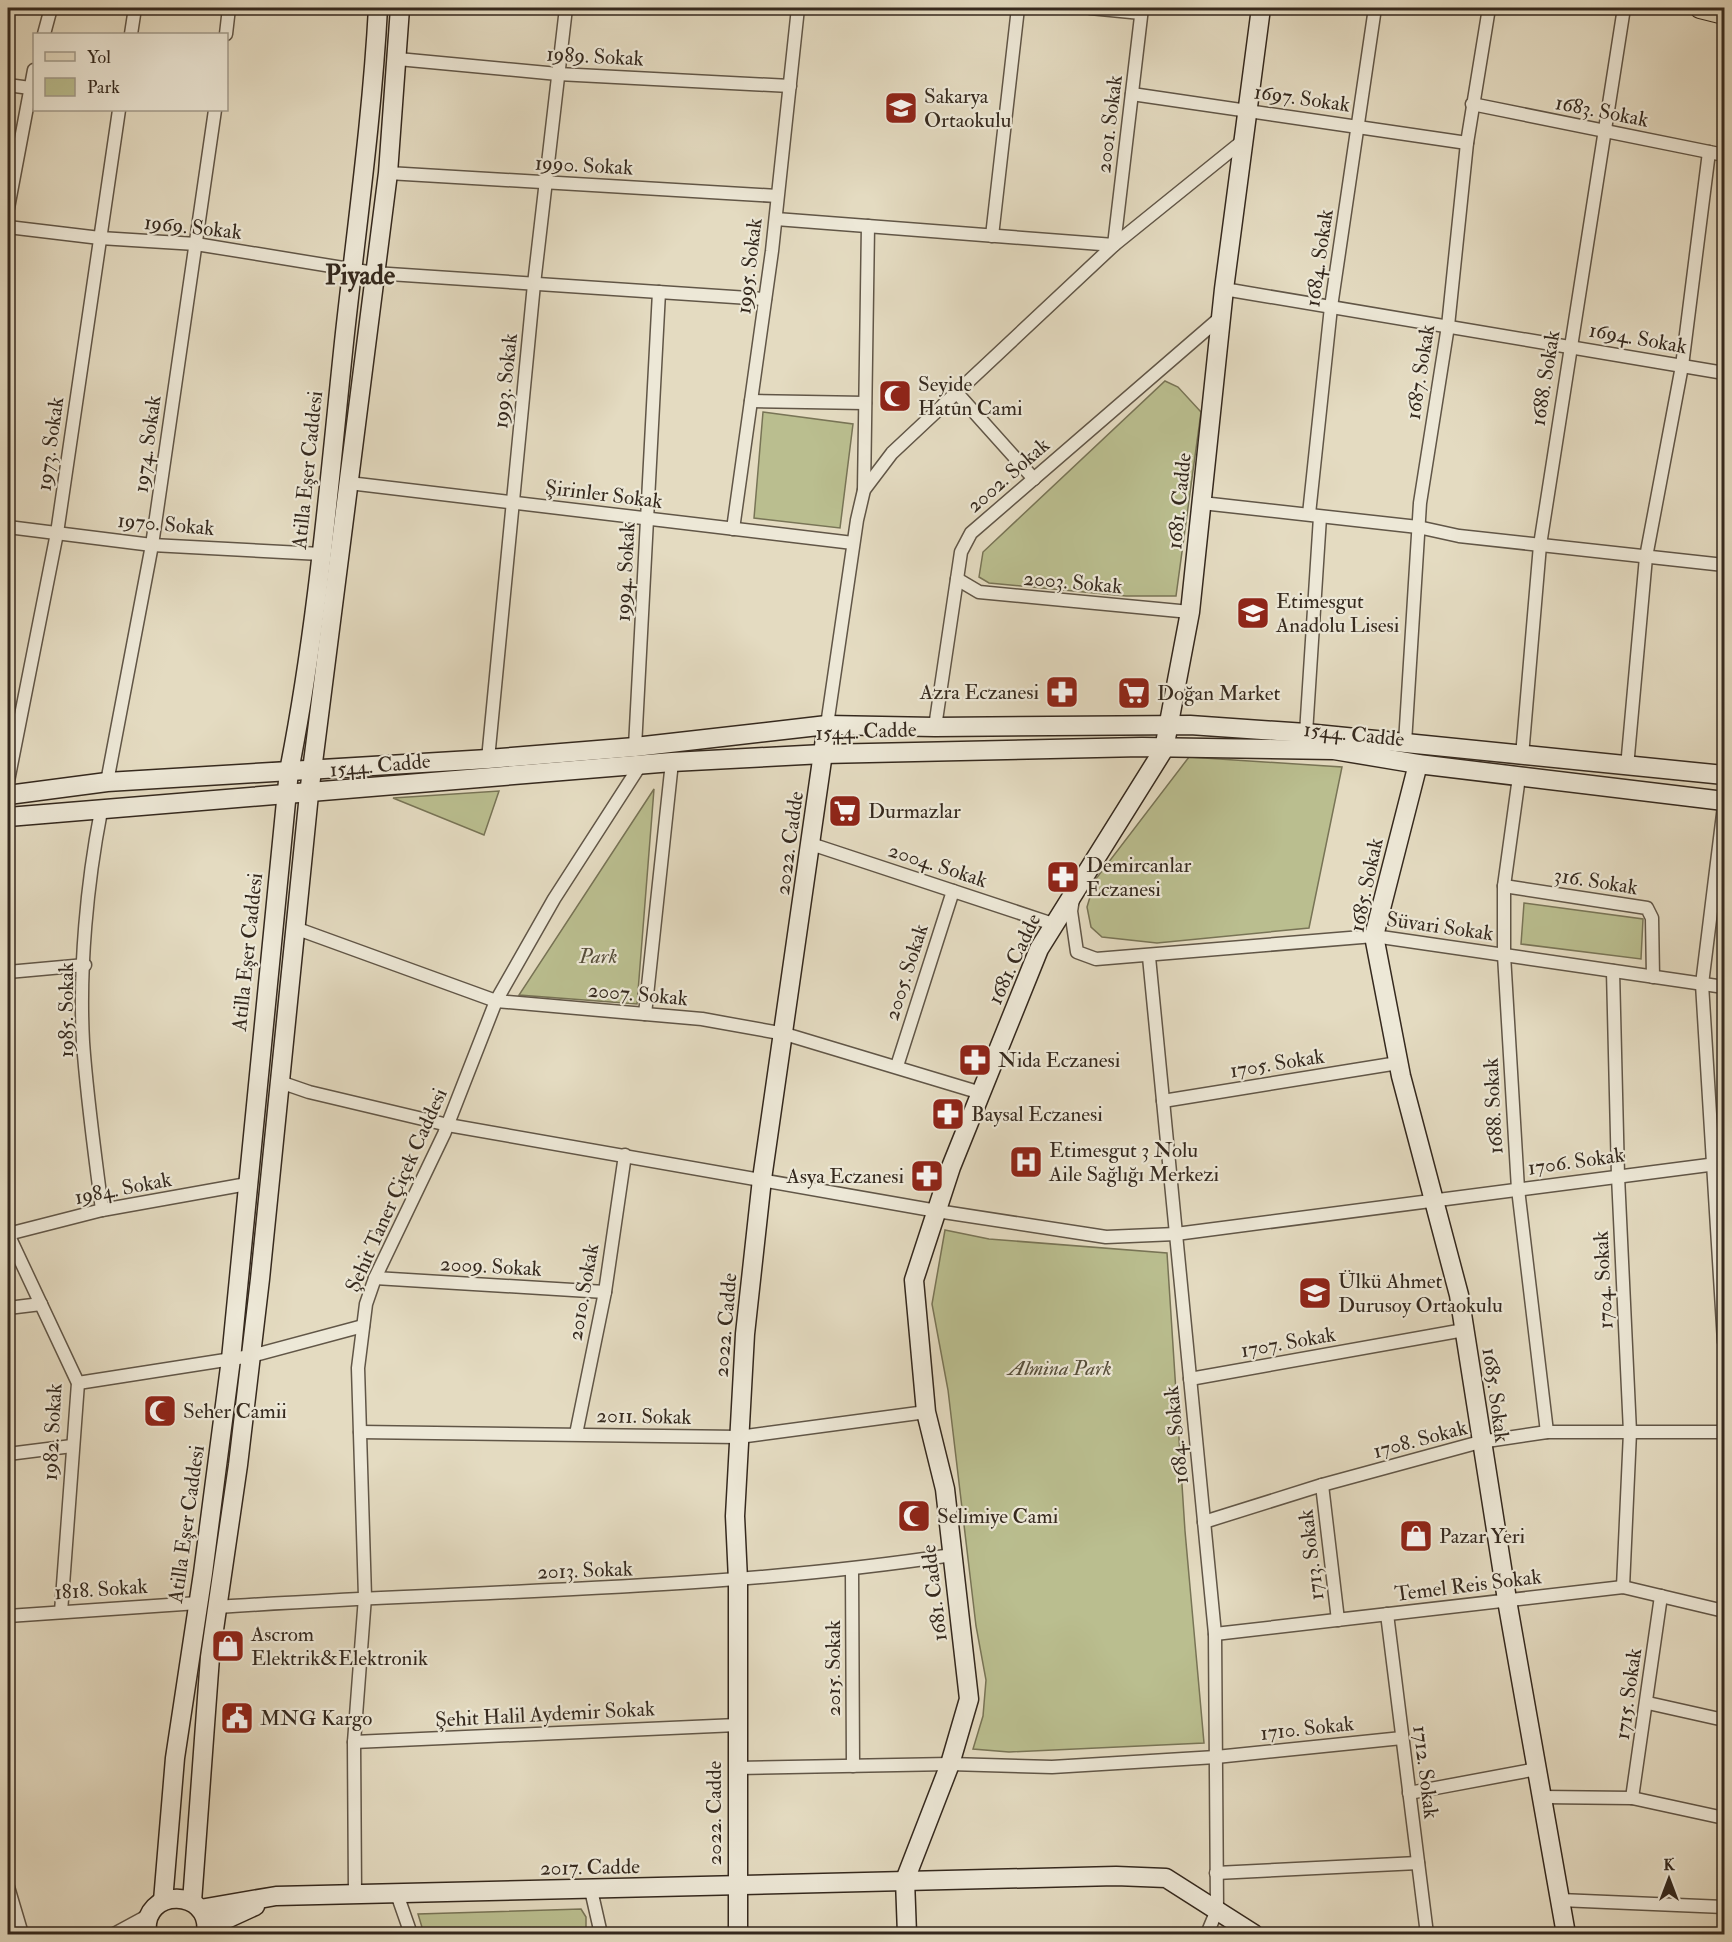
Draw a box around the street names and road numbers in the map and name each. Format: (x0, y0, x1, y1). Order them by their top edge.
street label: 1989. Sokak (546, 40, 644, 73)
street label: 2001. Sokak (1090, 74, 1129, 174)
street label: 1697. Sokak (1252, 78, 1352, 119)
street label: 1683. Sokak (1553, 89, 1651, 134)
street label: 1990. Sokak (534, 149, 634, 182)
street label: 1684. Sokak (1299, 207, 1340, 309)
street label: 1969. Sokak (143, 209, 243, 246)
street label: 1995. Sokak (730, 216, 769, 316)
street label: 1694. Sokak (1587, 317, 1689, 360)
street label: 1687. Sokak (1400, 323, 1441, 421)
street label: 1688. Sokak (1525, 328, 1566, 428)
street label: 1993. Sokak (487, 332, 524, 430)
street label: Atilla Eşer Caddesi (286, 389, 329, 552)
street label: 1974. Sokak (127, 394, 168, 494)
street label: 1973. Sokak (31, 395, 70, 493)
street label: 2002. Sokak (961, 432, 1056, 519)
street label: 1681. Cadde (1161, 451, 1198, 551)
street label: Şirinler Sokak (544, 474, 664, 515)
street label: 1970. Sokak (116, 507, 216, 542)
street label: 1994. Sokak (609, 522, 642, 622)
street label: 2003. Sokak (1022, 565, 1123, 600)
street label: 1544. Cadde (815, 716, 917, 747)
street label: 1544. Cadde (1302, 716, 1406, 753)
street label: 1544. Cadde (329, 748, 432, 783)
street label: 2022. Cadde (769, 789, 810, 897)
street label: 1685. Sokak (1343, 836, 1390, 935)
street label: 2004. Sokak (885, 837, 991, 894)
street label: 316. Sokak (1552, 862, 1640, 901)
street label: Atilla Eşer Caddesi (226, 871, 269, 1034)
street label: Süvari Sokak (1385, 906, 1495, 947)
street label: 1681. Cadde (982, 909, 1047, 1009)
street label: 2005. Sokak (878, 921, 935, 1024)
street label: 1985. Sokak (53, 962, 80, 1058)
street label: 2007. Sokak (587, 977, 689, 1012)
street label: 1705. Sokak (1228, 1043, 1326, 1084)
street label: 1688. Sokak (1477, 1057, 1510, 1155)
street label: Şehit Taner Çiçek Caddesi (339, 1084, 454, 1296)
street label: 1706. Sokak (1526, 1141, 1626, 1182)
street label: 1984. Sokak (72, 1166, 174, 1211)
street label: 1704. Sokak (1587, 1230, 1620, 1330)
street label: 2010. Sokak (562, 1241, 605, 1343)
street label: 2009. Sokak (439, 1250, 542, 1283)
street label: 2022. Cadde (707, 1272, 744, 1378)
street label: 1707. Sokak (1239, 1321, 1338, 1364)
street label: 1685. Sokak (1475, 1346, 1516, 1444)
street label: 1982. Sokak (36, 1383, 69, 1481)
street label: 1684. Sokak (1158, 1385, 1195, 1485)
street label: 2011. Sokak (596, 1402, 692, 1431)
street label: 1708. Sokak (1370, 1414, 1470, 1465)
street label: Atilla Eşer Caddesi (162, 1443, 211, 1606)
street label: 1713. Sokak (1293, 1508, 1330, 1602)
street label: 1681. Cadde (915, 1543, 954, 1643)
street label: 2013. Sokak (537, 1555, 633, 1586)
street label: Temel Reis Sokak (1393, 1563, 1543, 1608)
street label: 1818. Sokak (53, 1573, 149, 1606)
street label: 2015. Sokak (820, 1620, 847, 1716)
street label: 1715. Sokak (1609, 1647, 1648, 1742)
street label: Şehit Halil Aydemir Sokak (434, 1695, 656, 1734)
street label: 1710. Sokak (1259, 1710, 1355, 1747)
street label: 1712. Sokak (1406, 1724, 1445, 1820)
street label: 2022. Cadde (701, 1760, 728, 1865)
street label: 2017. Cadde (540, 1853, 640, 1882)

